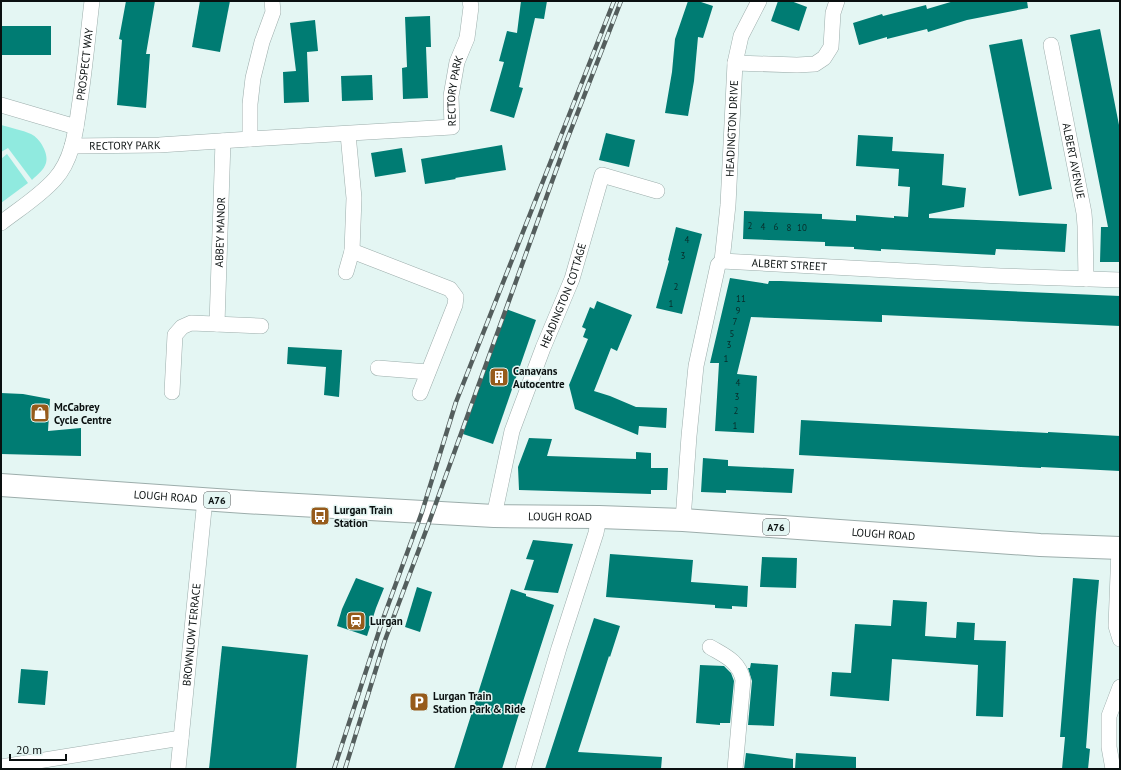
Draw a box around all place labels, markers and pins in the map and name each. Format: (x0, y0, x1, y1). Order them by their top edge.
place label: Canavans Autocentre (513, 364, 565, 391)
building icon: Canavans Autocentre (488, 366, 510, 388)
place label: McCabrey Cycle Centre (54, 400, 112, 427)
shop icon: McCabrey Cycle Centre (29, 402, 51, 424)
place label: Lurgan Train Station (334, 503, 393, 530)
bus stop icon: Lurgan Train Station (309, 505, 331, 527)
station icon: Lurgan (345, 610, 367, 632)
place label: Lurgan (370, 614, 403, 628)
place label: Lurgan Train Station Park & Ride (433, 689, 526, 716)
parking icon: Lurgan Train Station Park & Ride (408, 691, 430, 713)

